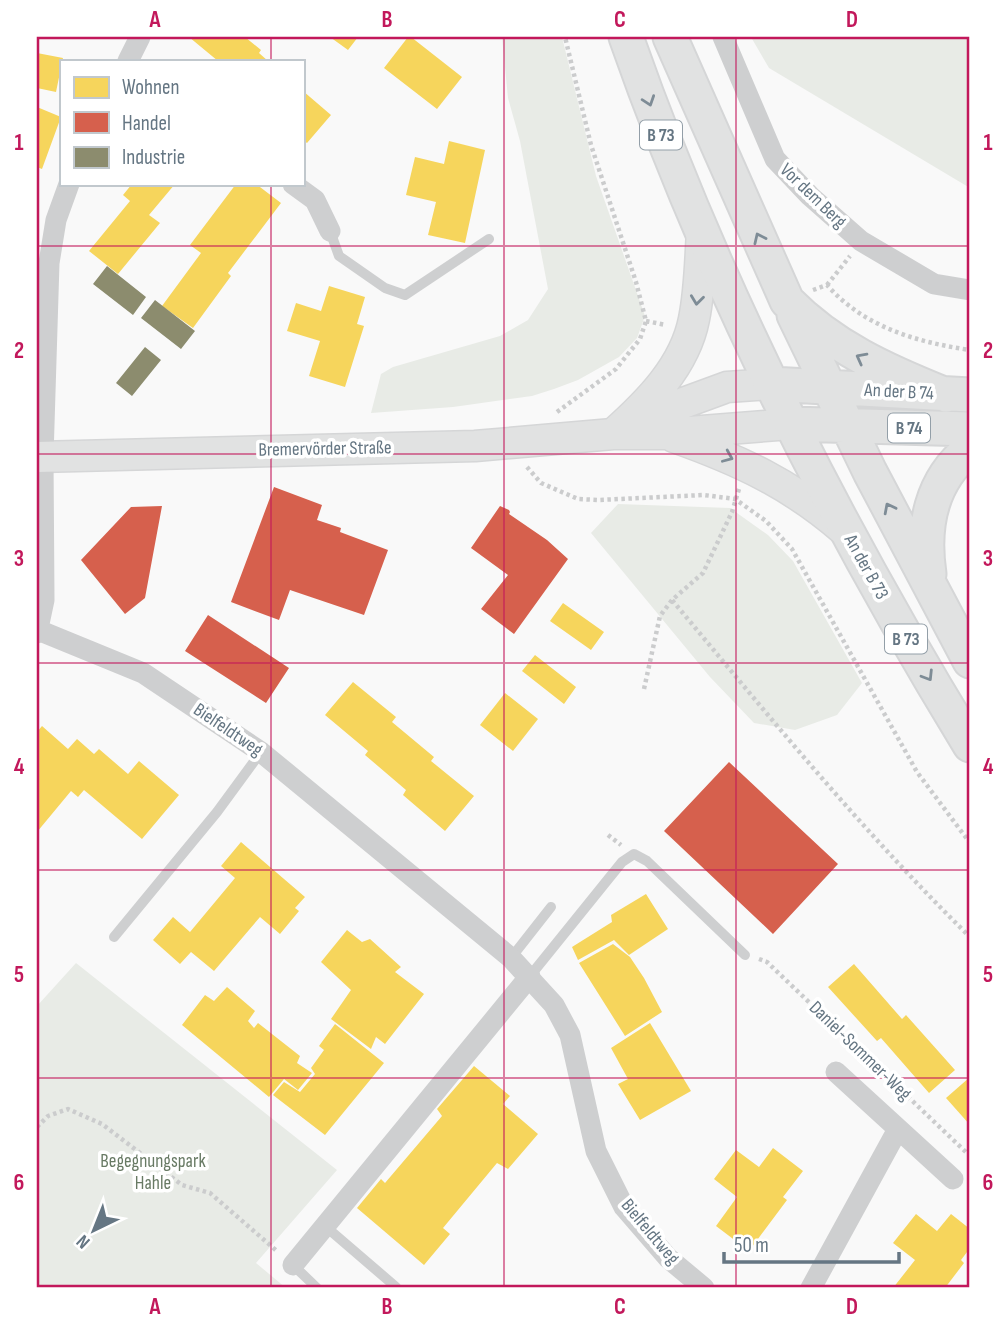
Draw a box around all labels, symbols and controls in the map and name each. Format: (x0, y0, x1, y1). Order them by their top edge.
text: A (149, 6, 162, 34)
text: B (382, 6, 393, 34)
text: C (614, 6, 626, 34)
text: D (846, 6, 858, 34)
legend (60, 60, 304, 186)
text: Wohnen (122, 75, 179, 100)
one-way arrow (641, 95, 655, 107)
text: Handel (122, 111, 171, 136)
road number: B 73 (640, 120, 682, 150)
text: 1 (14, 129, 24, 157)
text: 1 (983, 129, 993, 157)
text: Industrie (122, 145, 185, 170)
street label: Vor dem Berg (775, 159, 851, 234)
one-way arrow (753, 233, 767, 246)
one-way arrow (689, 294, 704, 305)
text: 2 (14, 337, 24, 365)
text: 2 (983, 337, 993, 365)
one-way arrow (856, 352, 868, 366)
street label: An der B 74 (863, 379, 934, 405)
road number: B 74 (888, 414, 930, 442)
street label: Bremervörder Straße (258, 436, 392, 462)
one-way arrow (720, 449, 733, 463)
one-way arrow (883, 503, 897, 515)
street label: An der B 73 (838, 530, 893, 604)
text: 3 (14, 545, 24, 573)
text: 3 (983, 545, 993, 573)
road number: B 73 (885, 624, 927, 654)
one-way arrow (920, 669, 933, 682)
street label: Bielfeldtweg (189, 698, 267, 762)
text: 4 (14, 753, 25, 781)
text: 4 (983, 753, 994, 781)
text: 5 (14, 961, 24, 989)
text: 5 (983, 961, 993, 989)
street label: Daniel-Sommer-Weg (804, 996, 916, 1106)
park label: Begegnungspark Hahle (100, 1150, 206, 1195)
text: 6 (14, 1169, 24, 1197)
text: 6 (983, 1169, 993, 1197)
street label: Bielfeldtweg (616, 1194, 684, 1270)
north arrow (60, 1196, 130, 1266)
scale bar (724, 1220, 898, 1264)
text: N (72, 1229, 95, 1253)
text: 50 m (734, 1233, 769, 1258)
text: A (149, 1293, 162, 1321)
text: B (382, 1293, 393, 1321)
text: C (614, 1293, 626, 1321)
text: D (846, 1293, 858, 1321)

